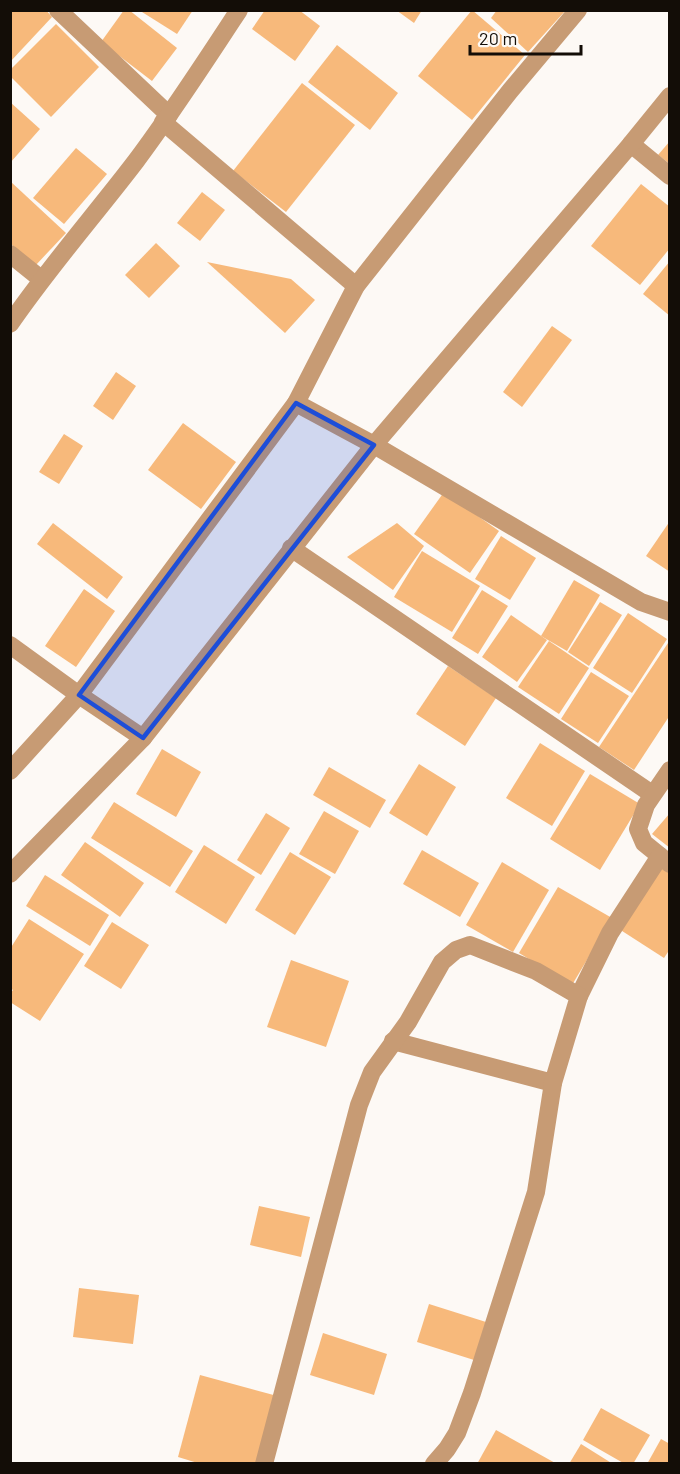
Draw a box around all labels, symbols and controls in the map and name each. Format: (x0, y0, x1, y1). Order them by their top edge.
scale bar (470, 18, 581, 56)
text: 20 m (479, 27, 517, 49)

